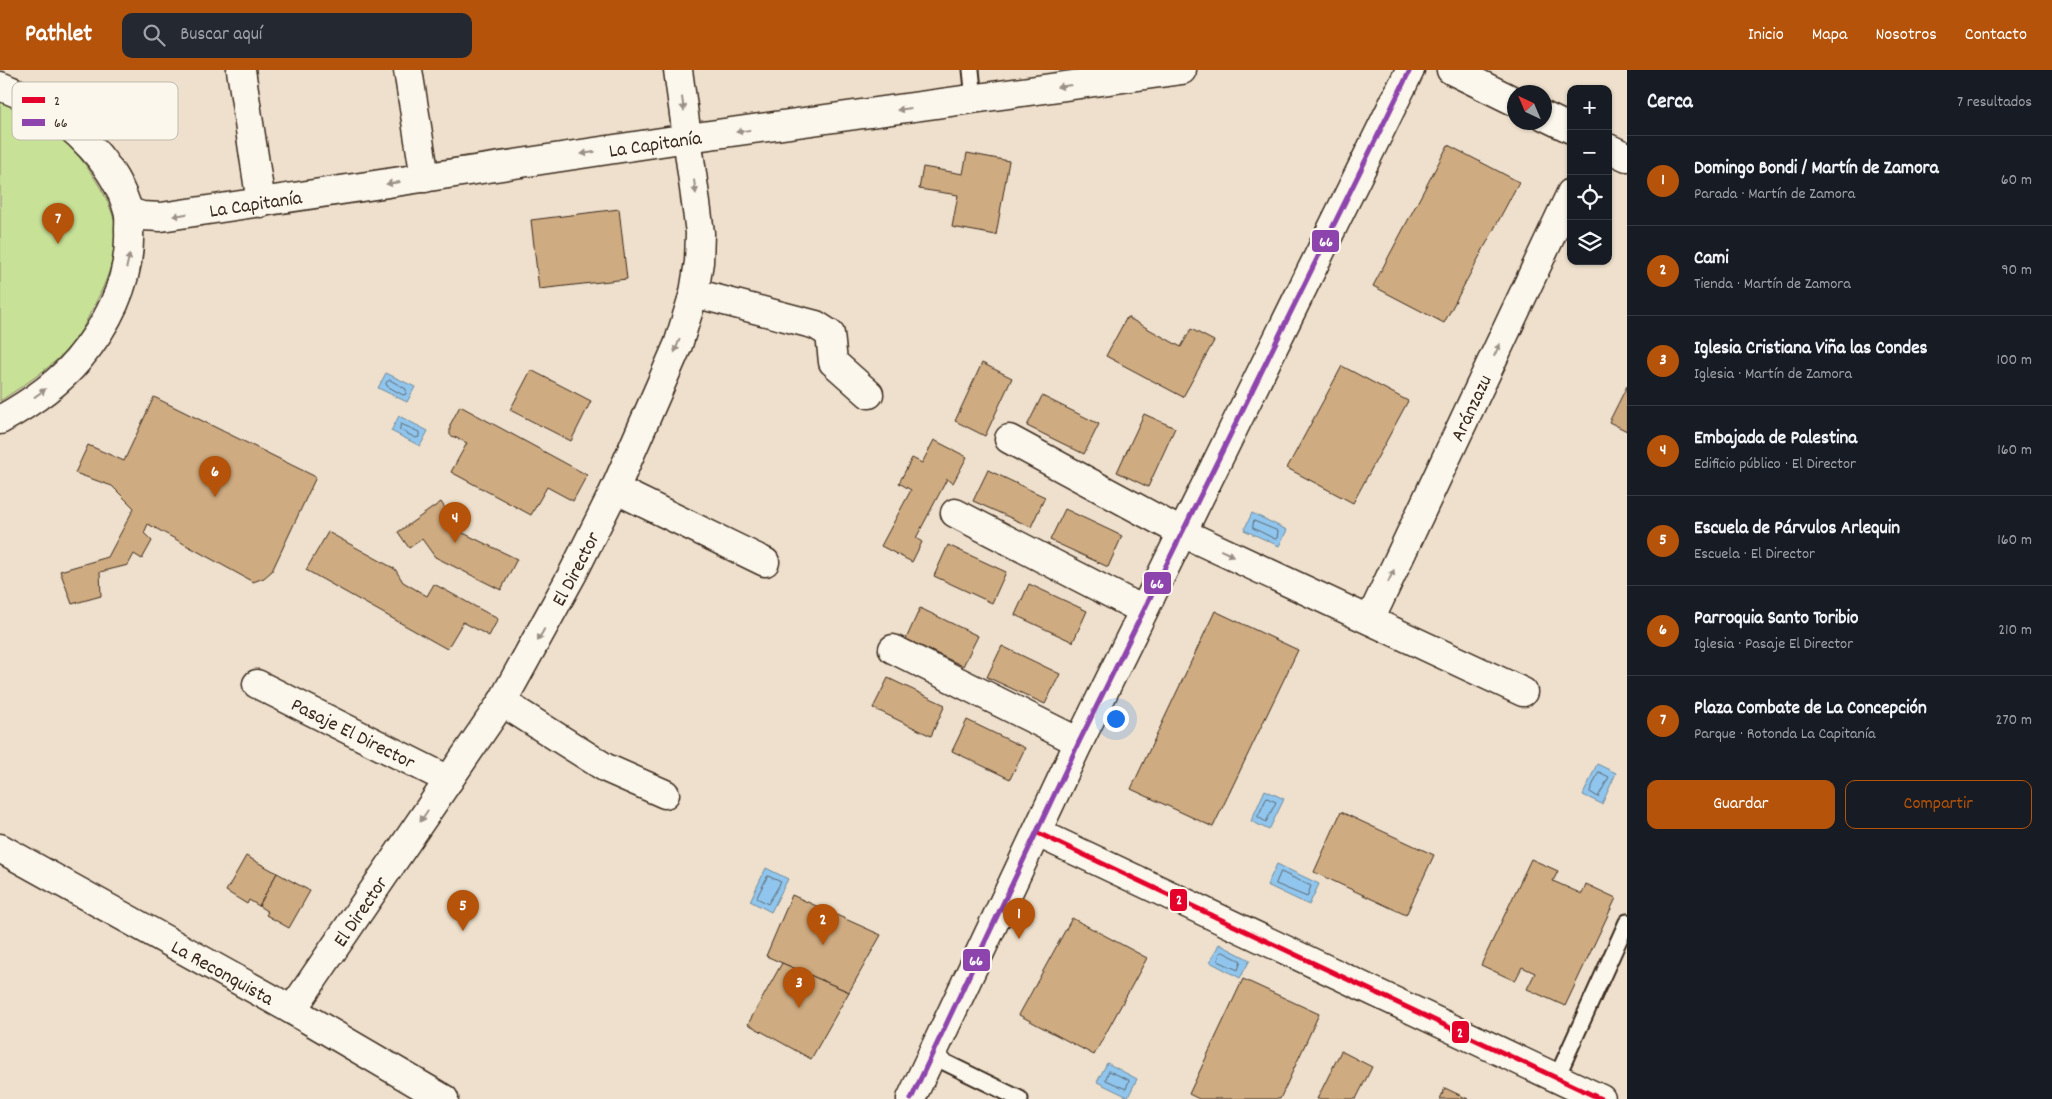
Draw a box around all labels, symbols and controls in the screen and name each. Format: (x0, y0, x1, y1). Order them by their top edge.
search box (122, 13, 472, 58)
text: Pathlet (25, 18, 92, 52)
icon: search (140, 21, 168, 49)
text: Buscar aquí (180, 22, 262, 49)
text: Inicio (1748, 23, 1784, 48)
text: Mapa (1812, 23, 1847, 48)
text: Nosotros (1875, 23, 1937, 48)
text: Contacto (1965, 23, 2027, 48)
legend (12, 82, 178, 140)
one-way arrow (1056, 82, 1072, 90)
north arrow (1507, 85, 1552, 130)
map controls (1567, 85, 1612, 265)
button: + (1567, 85, 1612, 130)
text: Cerca (1647, 88, 1693, 118)
text: 7 resultados (1957, 91, 2032, 114)
text: 2 (54, 92, 60, 112)
one-way arrow (679, 97, 687, 113)
one-way arrow (895, 105, 911, 113)
text: 66 (54, 114, 68, 134)
street label: La Capitanía (607, 125, 704, 167)
one-way arrow (734, 127, 750, 135)
button: − (1567, 130, 1612, 175)
one-way arrow (580, 150, 596, 158)
text: Domingo Bondi / Martín de Zamora (1694, 156, 1939, 183)
text: 1 (1661, 169, 1665, 192)
text: 60 m (2001, 169, 2032, 192)
button: locate (1567, 175, 1612, 220)
one-way arrow (384, 179, 400, 187)
one-way arrow (691, 179, 699, 195)
text: Parada · Martín de Zamora (1694, 183, 1855, 206)
street label: La Capitanía (207, 185, 305, 227)
pin: 7 (42, 203, 74, 244)
one-way arrow (172, 211, 188, 219)
button: layers (1567, 220, 1612, 265)
line badge: 66 (1311, 229, 1340, 253)
text: 66 (1319, 233, 1333, 253)
text: Cami (1694, 246, 1729, 273)
one-way arrow (124, 253, 132, 268)
text: 2 (1660, 259, 1667, 282)
text: 90 m (2001, 259, 2032, 282)
text: Tienda · Martín de Zamora (1694, 273, 1851, 296)
text: Iglesia Cristiana Viña las Condes (1694, 336, 1928, 363)
one-way arrow (673, 339, 681, 353)
one-way arrow (1493, 343, 1501, 357)
text: 3 (1659, 349, 1667, 372)
text: 100 m (1996, 349, 2032, 372)
text: Iglesia · Martín de Zamora (1694, 363, 1852, 386)
street label: Aránzazu (1445, 371, 1501, 447)
one-way arrow (33, 388, 47, 398)
text: Embajada de Palestina (1694, 426, 1857, 453)
text: 4 (1660, 439, 1666, 462)
text: 160 m (1997, 439, 2032, 462)
text: Edificio público · El Director (1694, 453, 1856, 476)
pin: 6 (199, 456, 231, 497)
pin: 4 (439, 502, 471, 543)
text: Escuela de Párvulos Arlequin (1694, 516, 1900, 543)
street label: El Director (546, 527, 609, 612)
text: 5 (1659, 529, 1667, 552)
text: 160 m (1997, 529, 2032, 552)
text: Escuela · El Director (1694, 543, 1815, 566)
one-way arrow (1220, 550, 1234, 558)
one-way arrow (1387, 569, 1395, 583)
line badge: 66 (1143, 571, 1172, 595)
text: 66 (1150, 575, 1164, 595)
text: Parroquia Santo Toribio (1694, 606, 1858, 633)
text: 6 (1659, 619, 1667, 642)
text: 210 m (1998, 619, 2032, 642)
one-way arrow (536, 628, 545, 642)
text: Iglesia · Pasaje El Director (1694, 633, 1853, 656)
street label: Pasaje El Director (285, 692, 420, 778)
text: Plaza Combate de La Concepción (1694, 696, 1927, 723)
your location (1103, 706, 1129, 732)
text: 7 (1660, 709, 1666, 732)
text: 270 m (1996, 709, 2032, 732)
text: Parque · Rotonda La Capitanía (1694, 723, 1875, 746)
button: Guardar (1647, 780, 1835, 829)
button: Compartir (1845, 780, 2032, 829)
one-way arrow (419, 809, 429, 822)
street label: El Director (328, 871, 397, 954)
line badge: 2 (1169, 888, 1188, 912)
pin: 5 (447, 890, 479, 931)
text: 2 (1176, 891, 1182, 911)
pin: 1 (1003, 898, 1035, 939)
pin: 2 (807, 904, 839, 945)
street label: La Reconquista (165, 935, 278, 1014)
line badge: 66 (962, 948, 991, 972)
text: 66 (969, 952, 983, 972)
pin: 3 (783, 967, 815, 1008)
line badge: 2 (1451, 1020, 1470, 1044)
text: 2 (1457, 1024, 1463, 1044)

